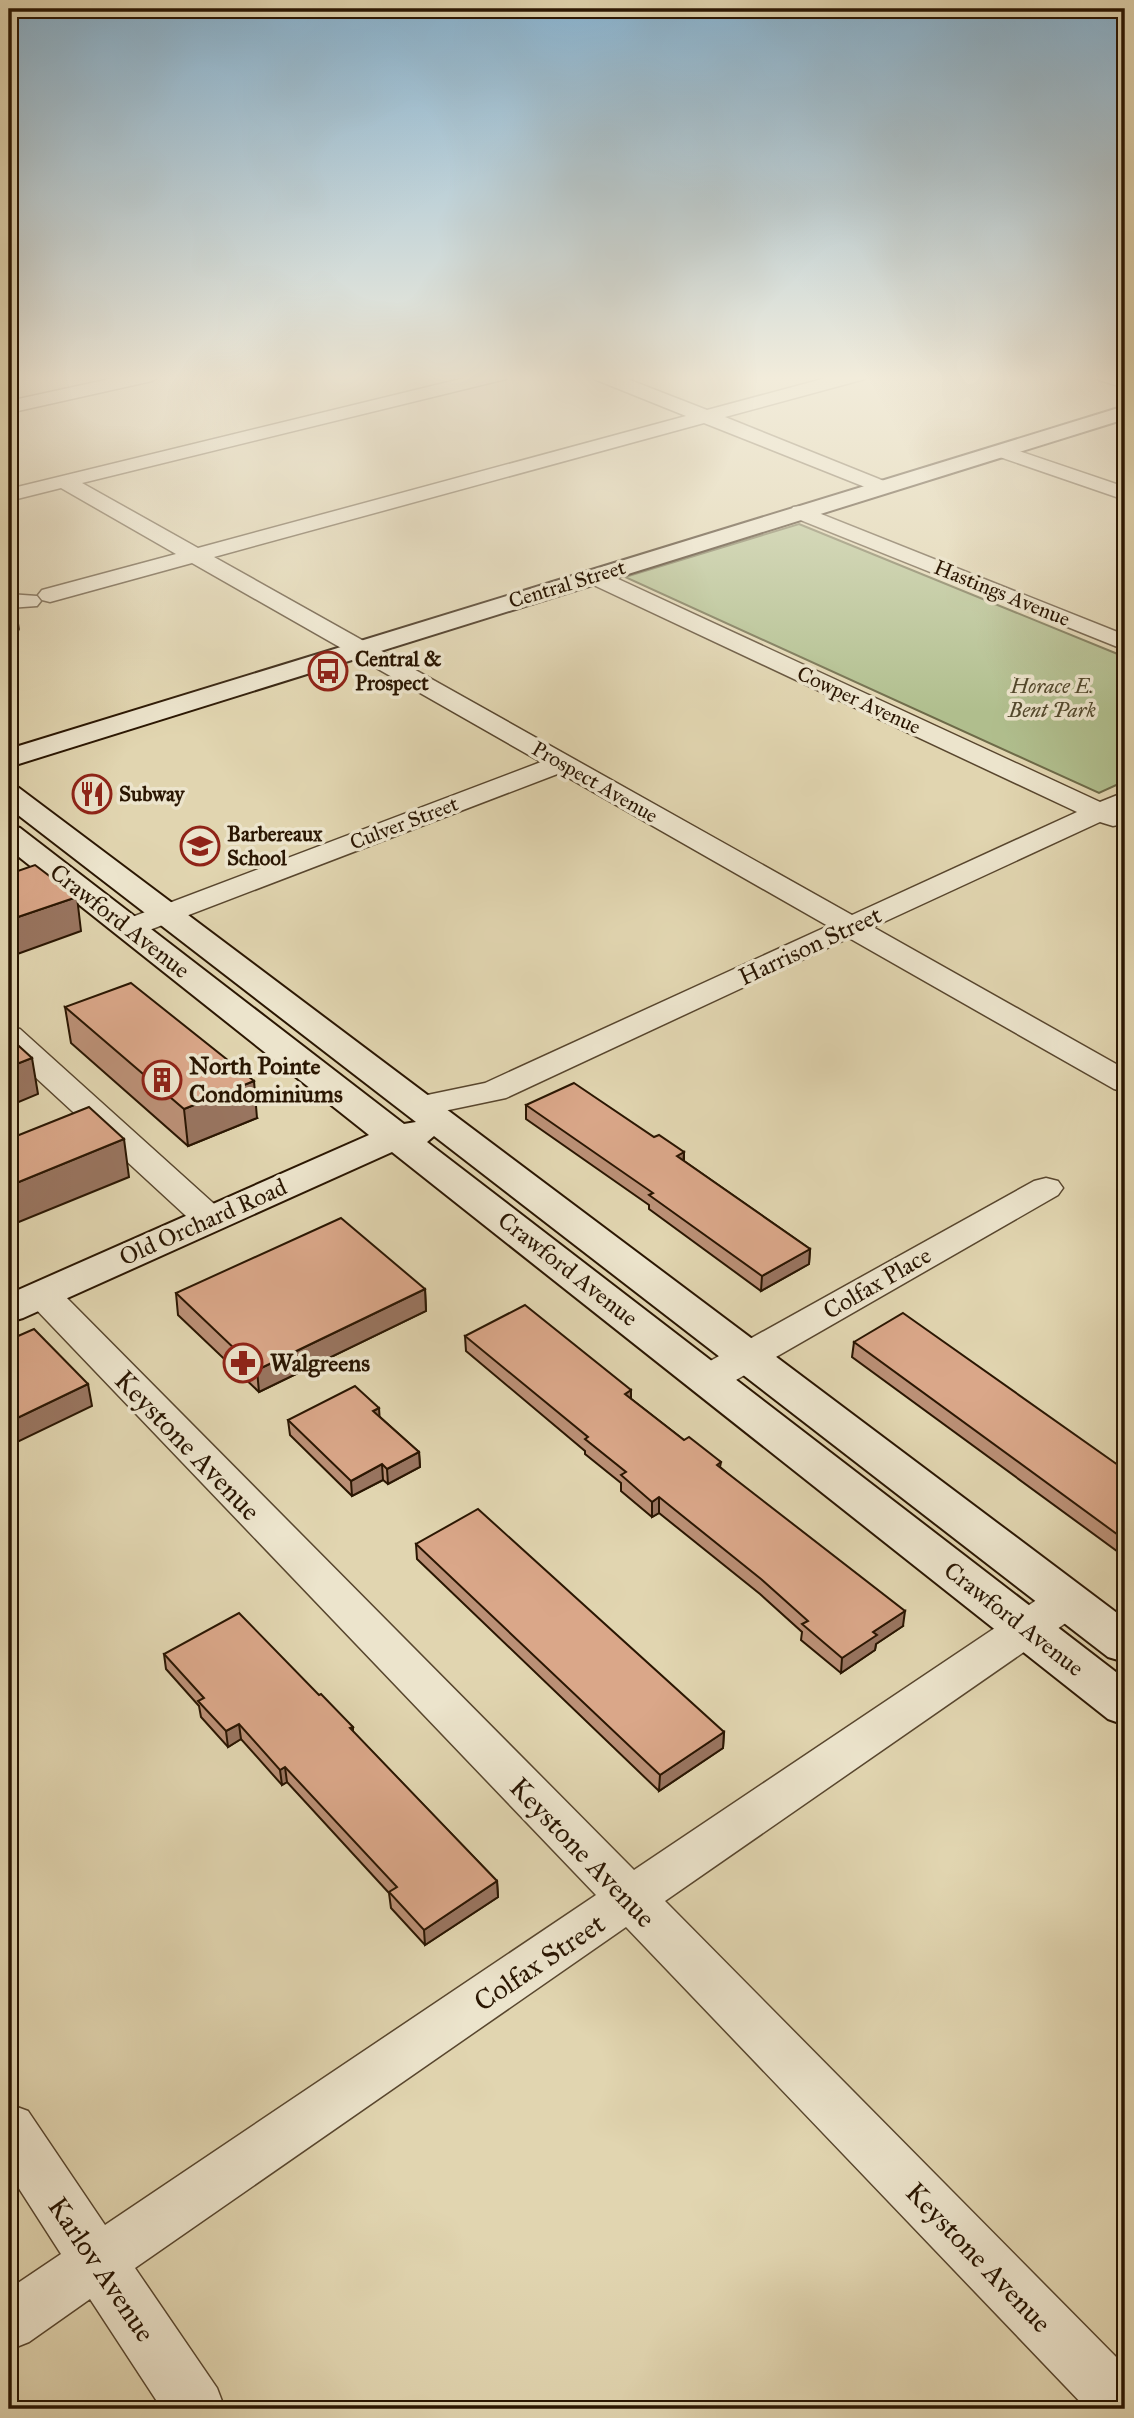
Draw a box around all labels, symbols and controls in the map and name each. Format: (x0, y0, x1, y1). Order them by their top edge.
street label: Central Street (505, 554, 629, 614)
street label: Hastings Avenue (930, 554, 1074, 632)
place label: Central & Prospect (355, 646, 442, 696)
bus stop icon: Central & Prospect (307, 650, 349, 692)
street label: Cowper Avenue (793, 660, 925, 740)
park label: Horace E. Bent Park (1007, 673, 1096, 723)
street label: Prospect Avenue (527, 735, 663, 829)
restaurant icon: Subway (71, 773, 113, 815)
place label: Subway (119, 781, 186, 807)
street label: Culver Street (346, 790, 462, 856)
place label: Barbereaux School (227, 821, 323, 871)
school or university icon: Barbereaux School (179, 825, 221, 867)
street label: Crawford Avenue (44, 857, 196, 985)
street label: Harrison Street (734, 900, 887, 992)
place label: North Pointe Condominiums (189, 1051, 343, 1109)
building icon: North Pointe Condominiums (141, 1059, 183, 1101)
street label: Old Orchard Road (115, 1172, 291, 1272)
street label: Crawford Avenue (492, 1205, 644, 1333)
street label: Colfax Place (818, 1240, 936, 1326)
pharmacy icon: Walgreens (222, 1342, 264, 1384)
place label: Walgreens (270, 1348, 370, 1378)
street label: Keystone Avenue (107, 1363, 268, 1528)
street label: Crawford Avenue (938, 1555, 1090, 1683)
street label: Keystone Avenue (502, 1770, 663, 1935)
street label: Colfax Street (467, 1906, 611, 2019)
street label: Keystone Avenue (898, 2175, 1059, 2340)
street label: Karlov Avenue (40, 2190, 163, 2348)

